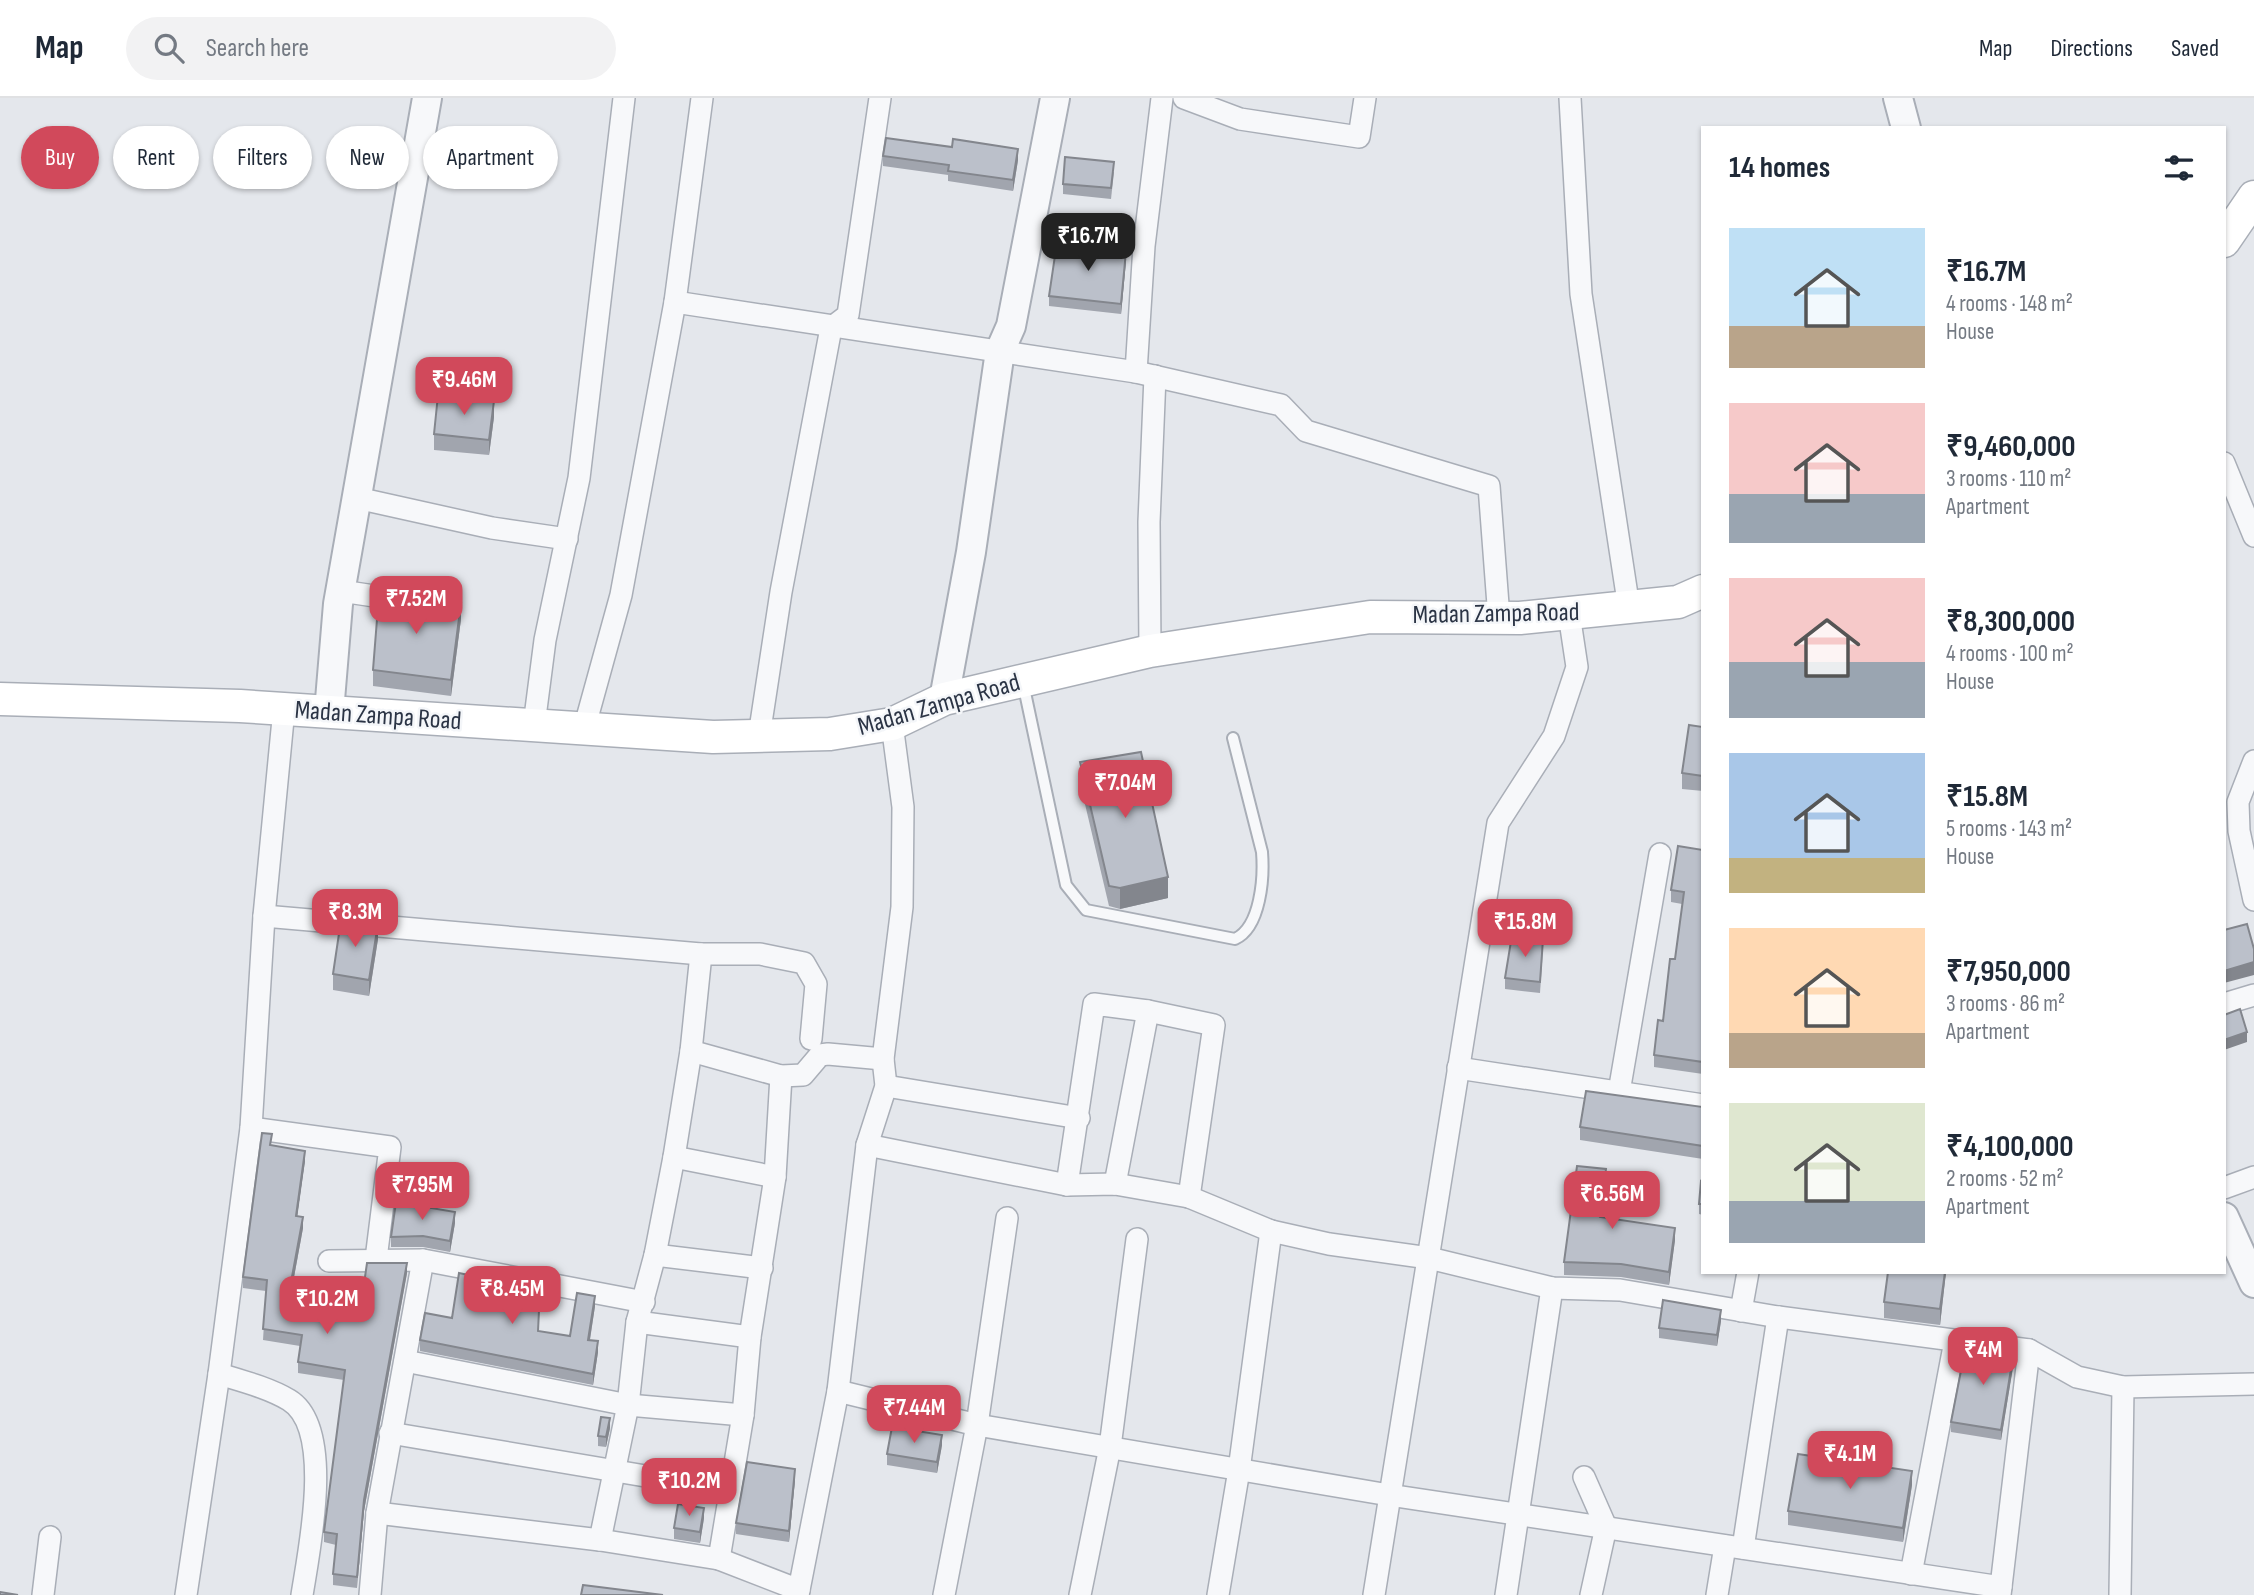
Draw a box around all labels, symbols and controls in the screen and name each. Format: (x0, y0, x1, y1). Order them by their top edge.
search box (126, 17, 616, 80)
text: Map (35, 28, 84, 68)
icon: search (150, 29, 188, 67)
text: Search here (206, 33, 309, 64)
text: Map (1979, 34, 2012, 63)
text: Directions (2050, 34, 2133, 63)
text: Saved (2171, 34, 2219, 63)
chip: Buy (21, 126, 99, 189)
chip: Rent (113, 126, 199, 189)
chip: Filters (213, 126, 312, 189)
chip: New (326, 126, 409, 189)
chip: Apartment (423, 126, 558, 189)
icon: filters (2160, 149, 2198, 187)
text: 14 homes (1729, 150, 1830, 186)
pin: ₹16.7M (1031, 214, 1145, 273)
text: ₹16.7M (1057, 222, 1119, 250)
text: ₹16.7M (1946, 254, 2026, 290)
icon: home (1785, 256, 1869, 340)
text: 4 rooms · 148 m² (1946, 290, 2073, 318)
text: House (1946, 318, 1994, 346)
pin: ₹9.46M (407, 358, 521, 417)
text: ₹9.46M (431, 366, 497, 394)
text: ₹9,460,000 (1946, 429, 2076, 465)
icon: home (1785, 431, 1869, 515)
text: 3 rooms · 110 m² (1946, 465, 2071, 493)
text: Apartment (1946, 493, 2030, 521)
pin: ₹7.52M (359, 576, 473, 636)
text: ₹7.52M (386, 585, 447, 613)
street label: Madan Zampa Road (1412, 597, 1580, 631)
text: ₹8,300,000 (1946, 604, 2075, 640)
icon: home (1785, 606, 1869, 690)
text: 4 rooms · 100 m² (1946, 640, 2074, 668)
street label: Madan Zampa Road (854, 667, 1024, 743)
text: House (1946, 668, 1994, 696)
street label: Madan Zampa Road (294, 695, 462, 737)
pin: ₹7.04M (1068, 760, 1182, 820)
text: ₹7.04M (1094, 769, 1156, 797)
text: ₹15.8M (1946, 779, 2028, 815)
icon: home (1785, 781, 1869, 865)
text: 5 rooms · 143 m² (1946, 815, 2072, 843)
text: House (1946, 843, 1994, 871)
pin: ₹8.3M (306, 890, 404, 949)
text: ₹8.3M (328, 898, 382, 926)
pin: ₹15.8M (1468, 900, 1582, 959)
text: ₹15.8M (1494, 908, 1556, 936)
text: ₹7,950,000 (1946, 954, 2071, 990)
icon: home (1785, 956, 1869, 1040)
text: 3 rooms · 86 m² (1946, 990, 2065, 1018)
text: Apartment (1946, 1018, 2030, 1046)
text: ₹4,100,000 (1946, 1129, 2074, 1165)
icon: home (1785, 1131, 1869, 1215)
pin: ₹7.95M (365, 1162, 479, 1222)
text: 2 rooms · 52 m² (1946, 1165, 2064, 1193)
text: ₹7.95M (391, 1171, 453, 1199)
pin: ₹6.56M (1555, 1172, 1669, 1231)
text: ₹6.56M (1580, 1180, 1644, 1208)
text: Apartment (1946, 1193, 2030, 1221)
pin: ₹8.45M (455, 1266, 569, 1326)
text: ₹8.45M (480, 1275, 544, 1303)
pin: ₹10.2M (270, 1276, 384, 1336)
text: ₹10.2M (296, 1285, 358, 1313)
pin: ₹4M (1949, 1328, 2017, 1387)
text: ₹4M (1964, 1336, 2002, 1364)
pin: ₹7.44M (857, 1386, 971, 1445)
text: ₹7.44M (883, 1394, 945, 1422)
pin: ₹4.1M (1801, 1432, 1899, 1491)
text: ₹4.1M (1824, 1440, 1876, 1468)
pin: ₹10.2M (632, 1458, 746, 1518)
text: ₹10.2M (658, 1467, 720, 1495)

